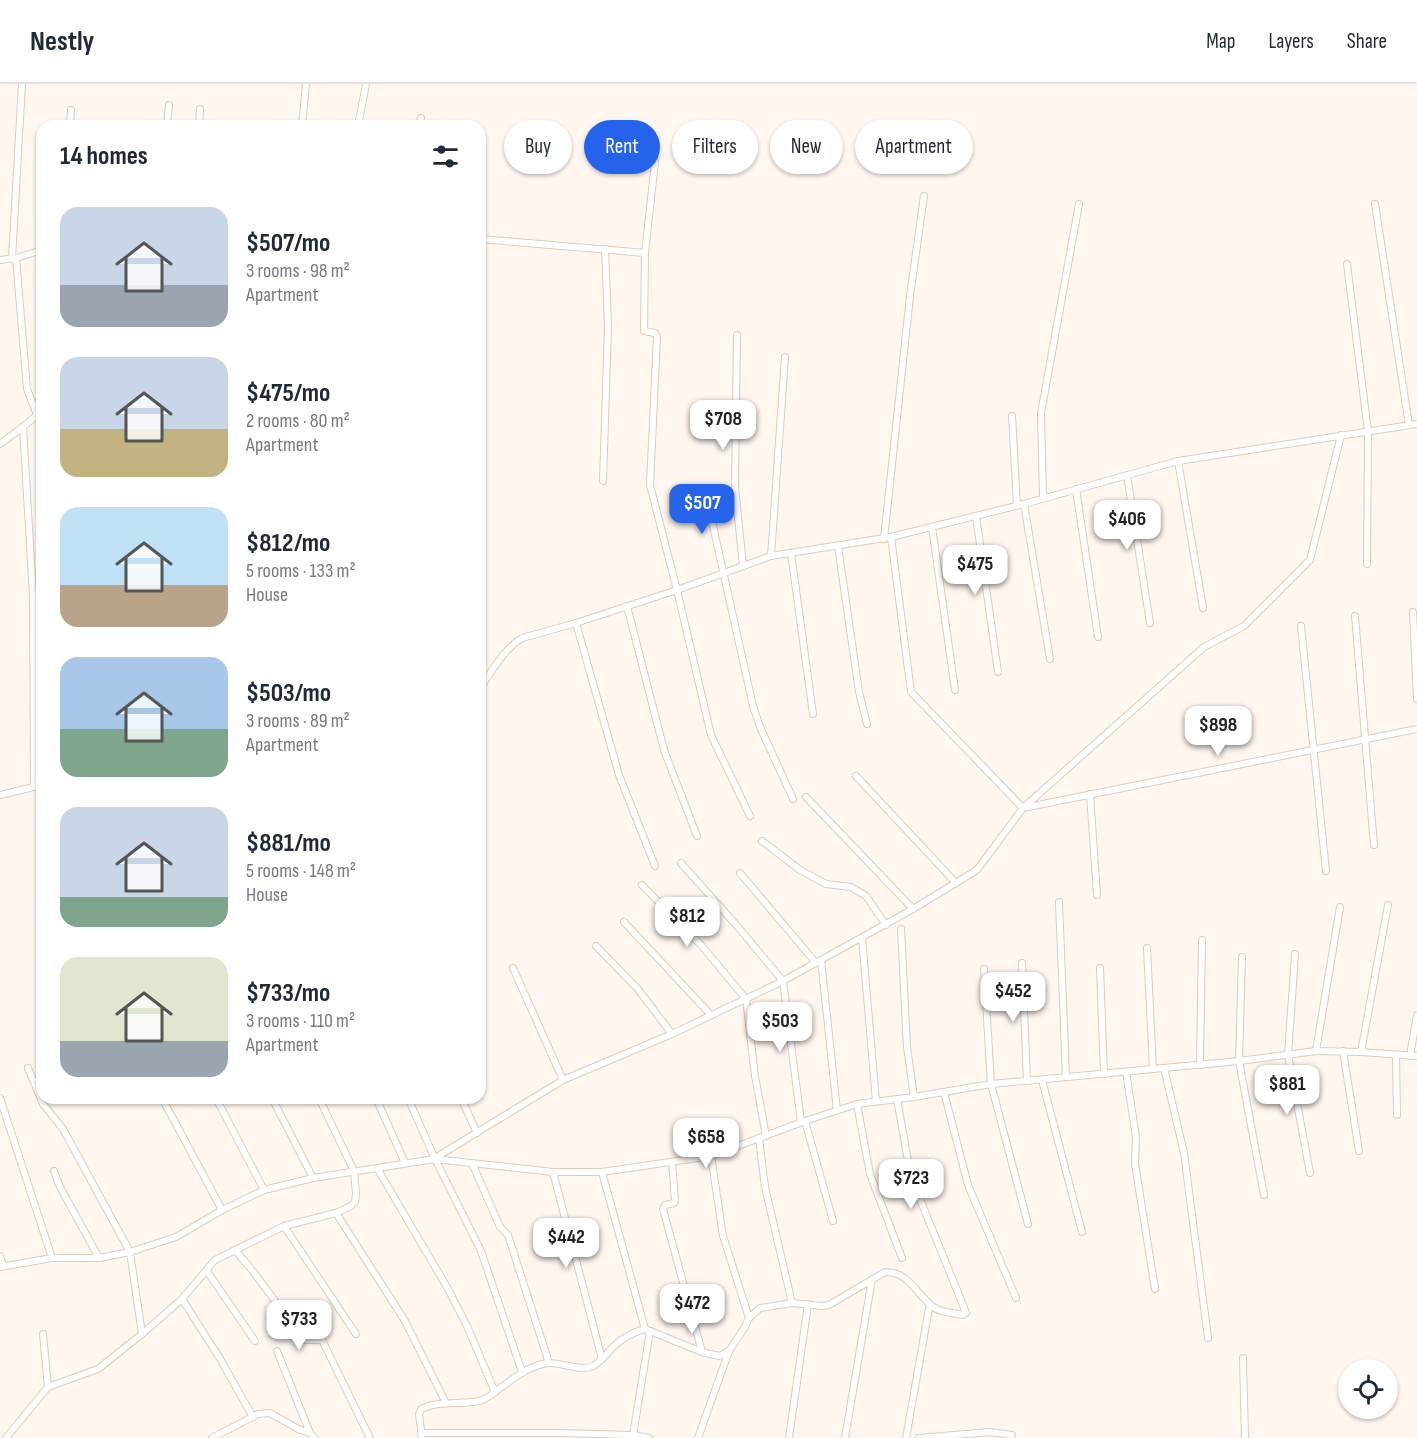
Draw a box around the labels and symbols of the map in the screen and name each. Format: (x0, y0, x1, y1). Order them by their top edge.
pin: $708 (687, 400, 759, 451)
pin: $507 (666, 484, 738, 535)
pin: $406 (1091, 500, 1163, 551)
pin: $475 (939, 545, 1011, 596)
pin: $898 (1182, 706, 1254, 757)
pin: $812 (651, 897, 723, 948)
pin: $452 (977, 972, 1049, 1023)
pin: $503 (744, 1002, 816, 1053)
pin: $881 (1251, 1065, 1323, 1116)
pin: $658 (670, 1118, 742, 1169)
pin: $723 (875, 1159, 947, 1210)
pin: $442 (530, 1218, 602, 1269)
pin: $472 (656, 1284, 728, 1335)
pin: $733 (263, 1300, 335, 1351)

